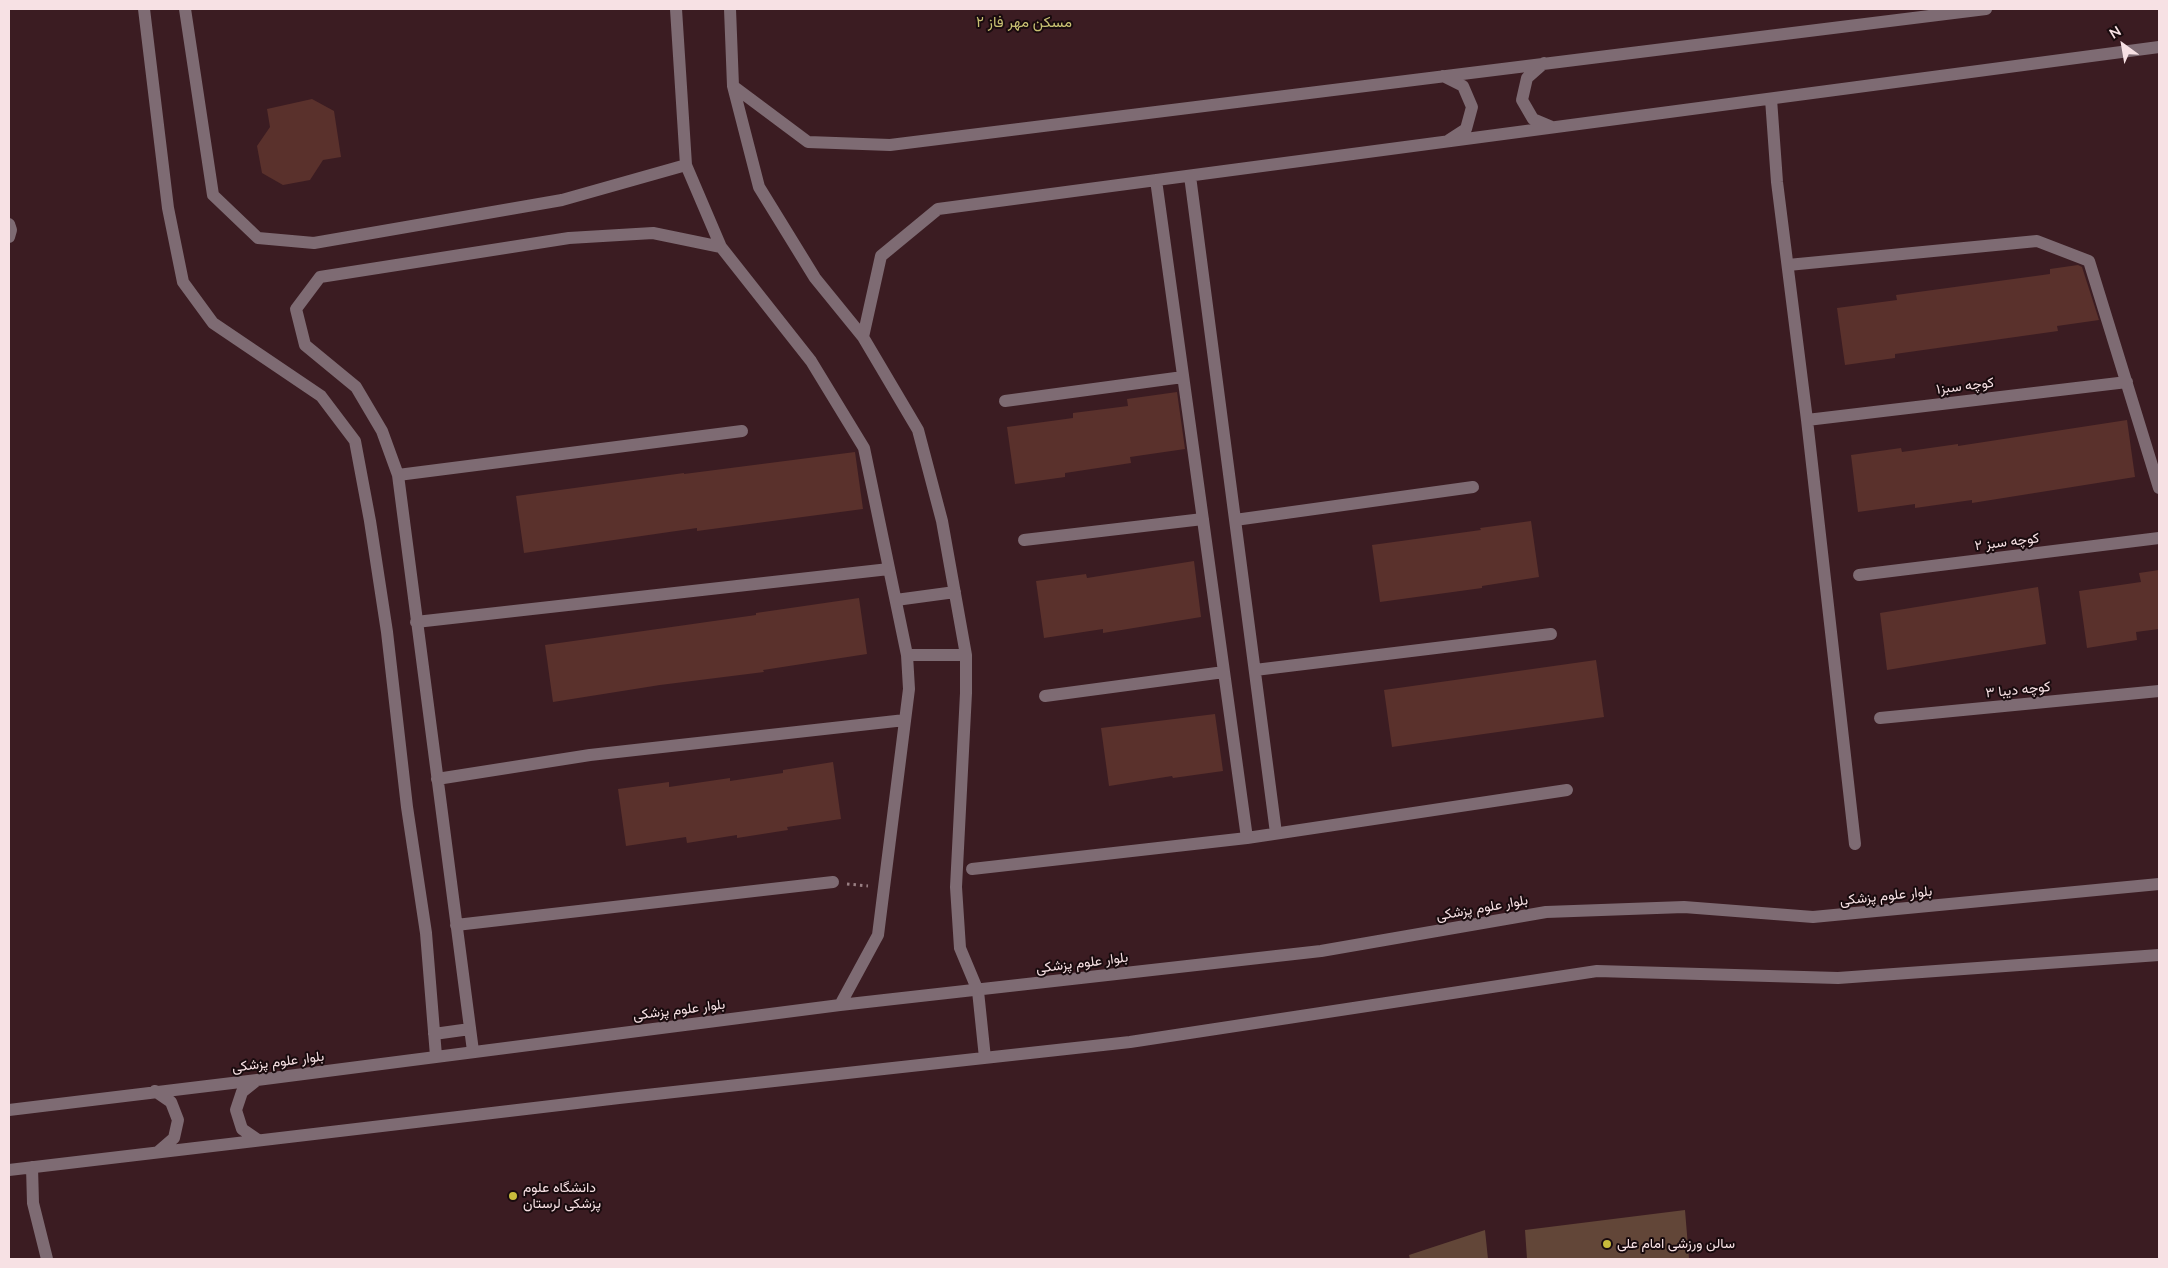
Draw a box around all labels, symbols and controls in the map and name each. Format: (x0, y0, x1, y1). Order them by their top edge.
district label: مسکن مهر فاز ۲ (976, 13, 1072, 31)
north arrow (2098, 20, 2148, 70)
text: N (2106, 22, 2124, 43)
street label: کوچه سبز۱ (1935, 374, 1995, 398)
street label: کوچه سبز ۲ (1974, 530, 2040, 554)
street label: کوچه دیبا ۳ (1985, 678, 2051, 702)
street label: بلوار علوم پزشکی (1839, 883, 1933, 909)
street label: بلوار علوم پزشکی (1435, 892, 1529, 924)
street label: بلوار علوم پزشکی (1035, 949, 1129, 977)
street label: بلوار علوم پزشکی (632, 996, 726, 1024)
street label: بلوار علوم پزشکی (231, 1048, 325, 1076)
place label: دانشگاه علوم پزشکی لرستان (523, 1180, 601, 1212)
marker: دانشگاه علوم پزشکی لرستان (507, 1190, 519, 1202)
place label: سالن ورزشی امام علی (1617, 1236, 1735, 1252)
marker: سالن ورزشی امام علی (1601, 1238, 1613, 1250)

